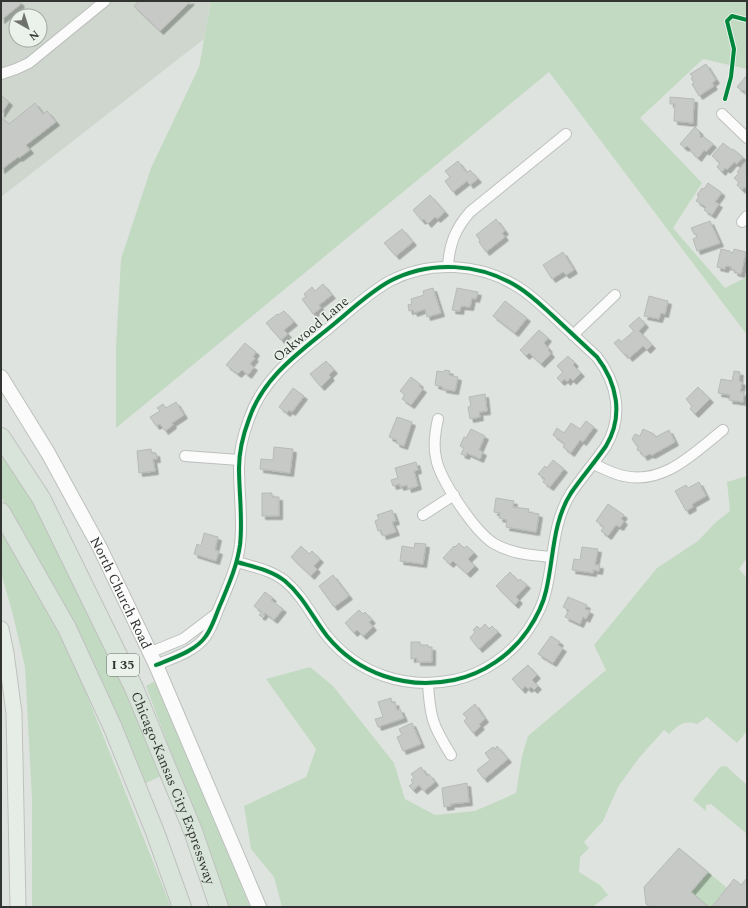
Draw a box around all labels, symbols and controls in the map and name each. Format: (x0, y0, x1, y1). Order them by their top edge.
north arrow (8, 8, 48, 48)
text: N (25, 26, 43, 45)
street label: Oakwood Lane (268, 291, 354, 367)
street label: North Church Road (85, 532, 157, 653)
road number: I 35 (107, 654, 139, 676)
street label: Chicago-Kansas City Expressway (126, 688, 221, 888)

